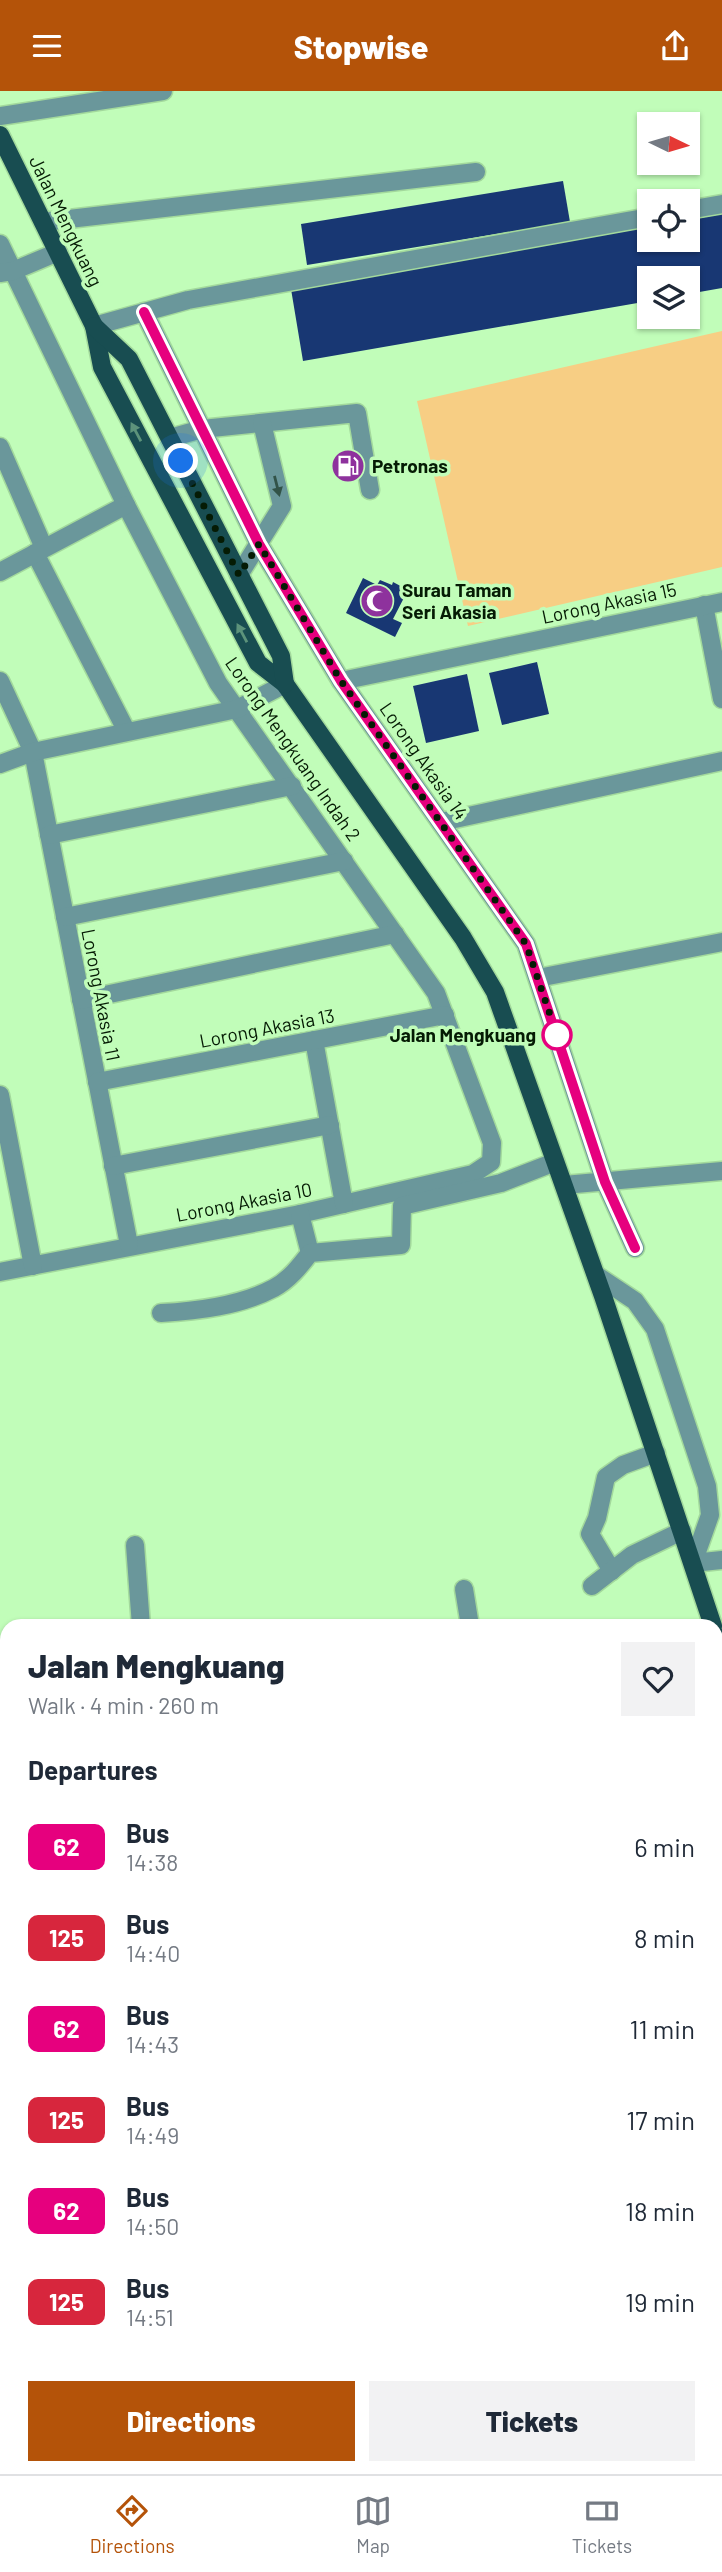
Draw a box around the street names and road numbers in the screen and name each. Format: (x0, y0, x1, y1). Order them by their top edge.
street label: Jalan Mengkuang (25, 152, 108, 290)
street label: Lorong Akasia 15 (539, 577, 678, 628)
street label: Lorong Mengkuang Indah 2 (221, 652, 366, 845)
street label: Lorong Akasia 14 (375, 698, 473, 824)
street label: Lorong Akasia 11 (77, 927, 126, 1063)
street label: Lorong Akasia 13 (197, 1003, 336, 1052)
street label: Lorong Akasia 10 (174, 1177, 314, 1226)

